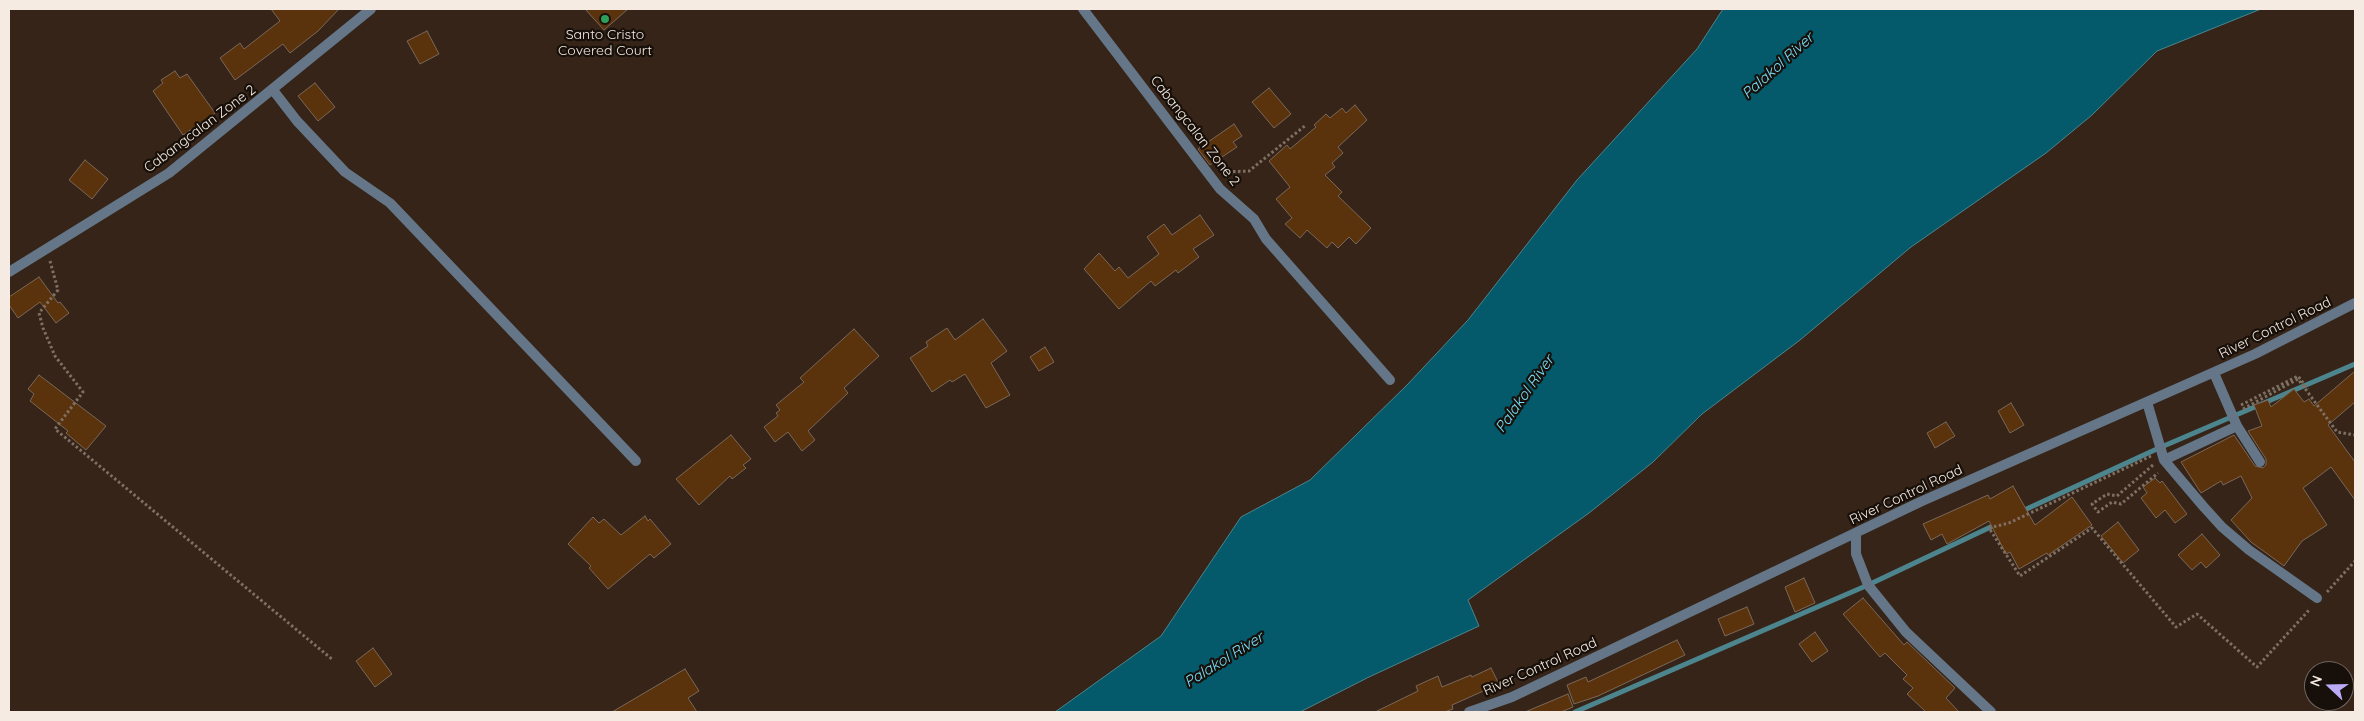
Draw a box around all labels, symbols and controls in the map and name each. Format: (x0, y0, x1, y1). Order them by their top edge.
marker: Santo Cristo Covered Court (599, 13, 611, 25)
place label: Santo Cristo Covered Court (558, 27, 652, 59)
water label: Palakol River (1738, 29, 1818, 103)
street label: Cabangcalan Zone 2 (1147, 72, 1243, 190)
street label: Cabangcalan Zone 2 (141, 82, 259, 176)
street label: River Control Road (2216, 294, 2334, 362)
water label: Palakol River (1492, 352, 1558, 436)
street label: River Control Road (1847, 461, 1965, 529)
water label: Palakol River (1181, 628, 1267, 692)
street label: River Control Road (1481, 634, 1599, 700)
north arrow (2304, 661, 2354, 711)
text: N (2306, 673, 2326, 689)

